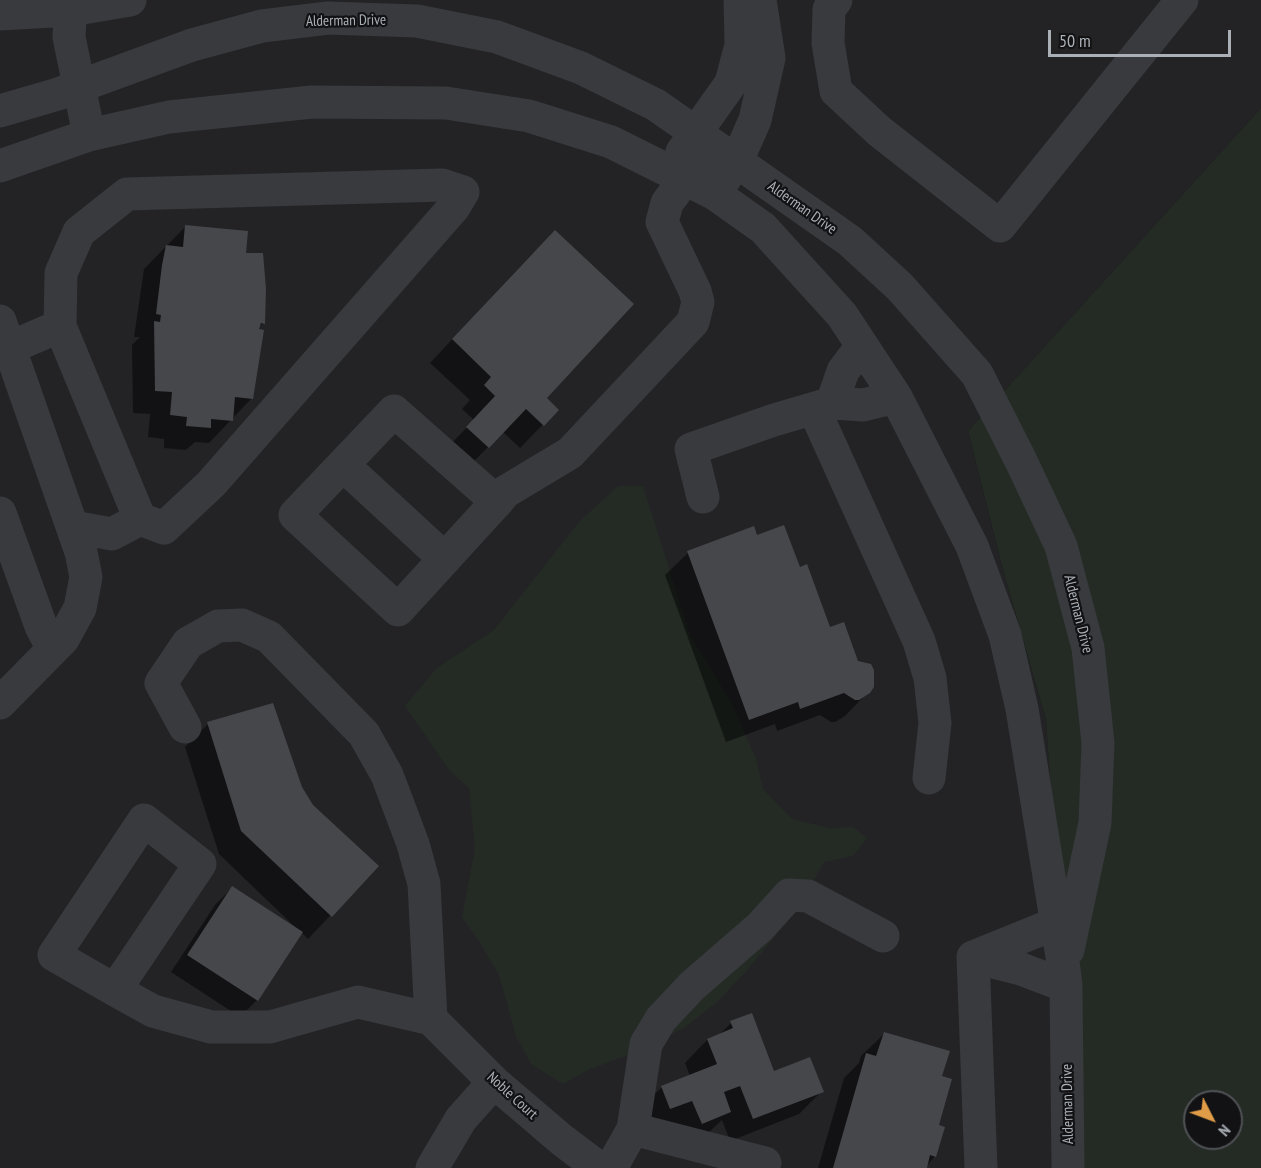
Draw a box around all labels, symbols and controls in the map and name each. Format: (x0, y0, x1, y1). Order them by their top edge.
street label: Alderman Drive (306, 11, 386, 31)
scale bar (1051, 18, 1234, 56)
text: 50 m (1059, 29, 1091, 52)
street label: Alderman Drive (764, 178, 840, 238)
street label: Alderman Drive (1060, 573, 1096, 655)
street label: Alderman Drive (1058, 1064, 1078, 1144)
street label: Noble Court (483, 1069, 541, 1123)
north arrow (1183, 1090, 1243, 1150)
text: N (1215, 1121, 1235, 1141)

